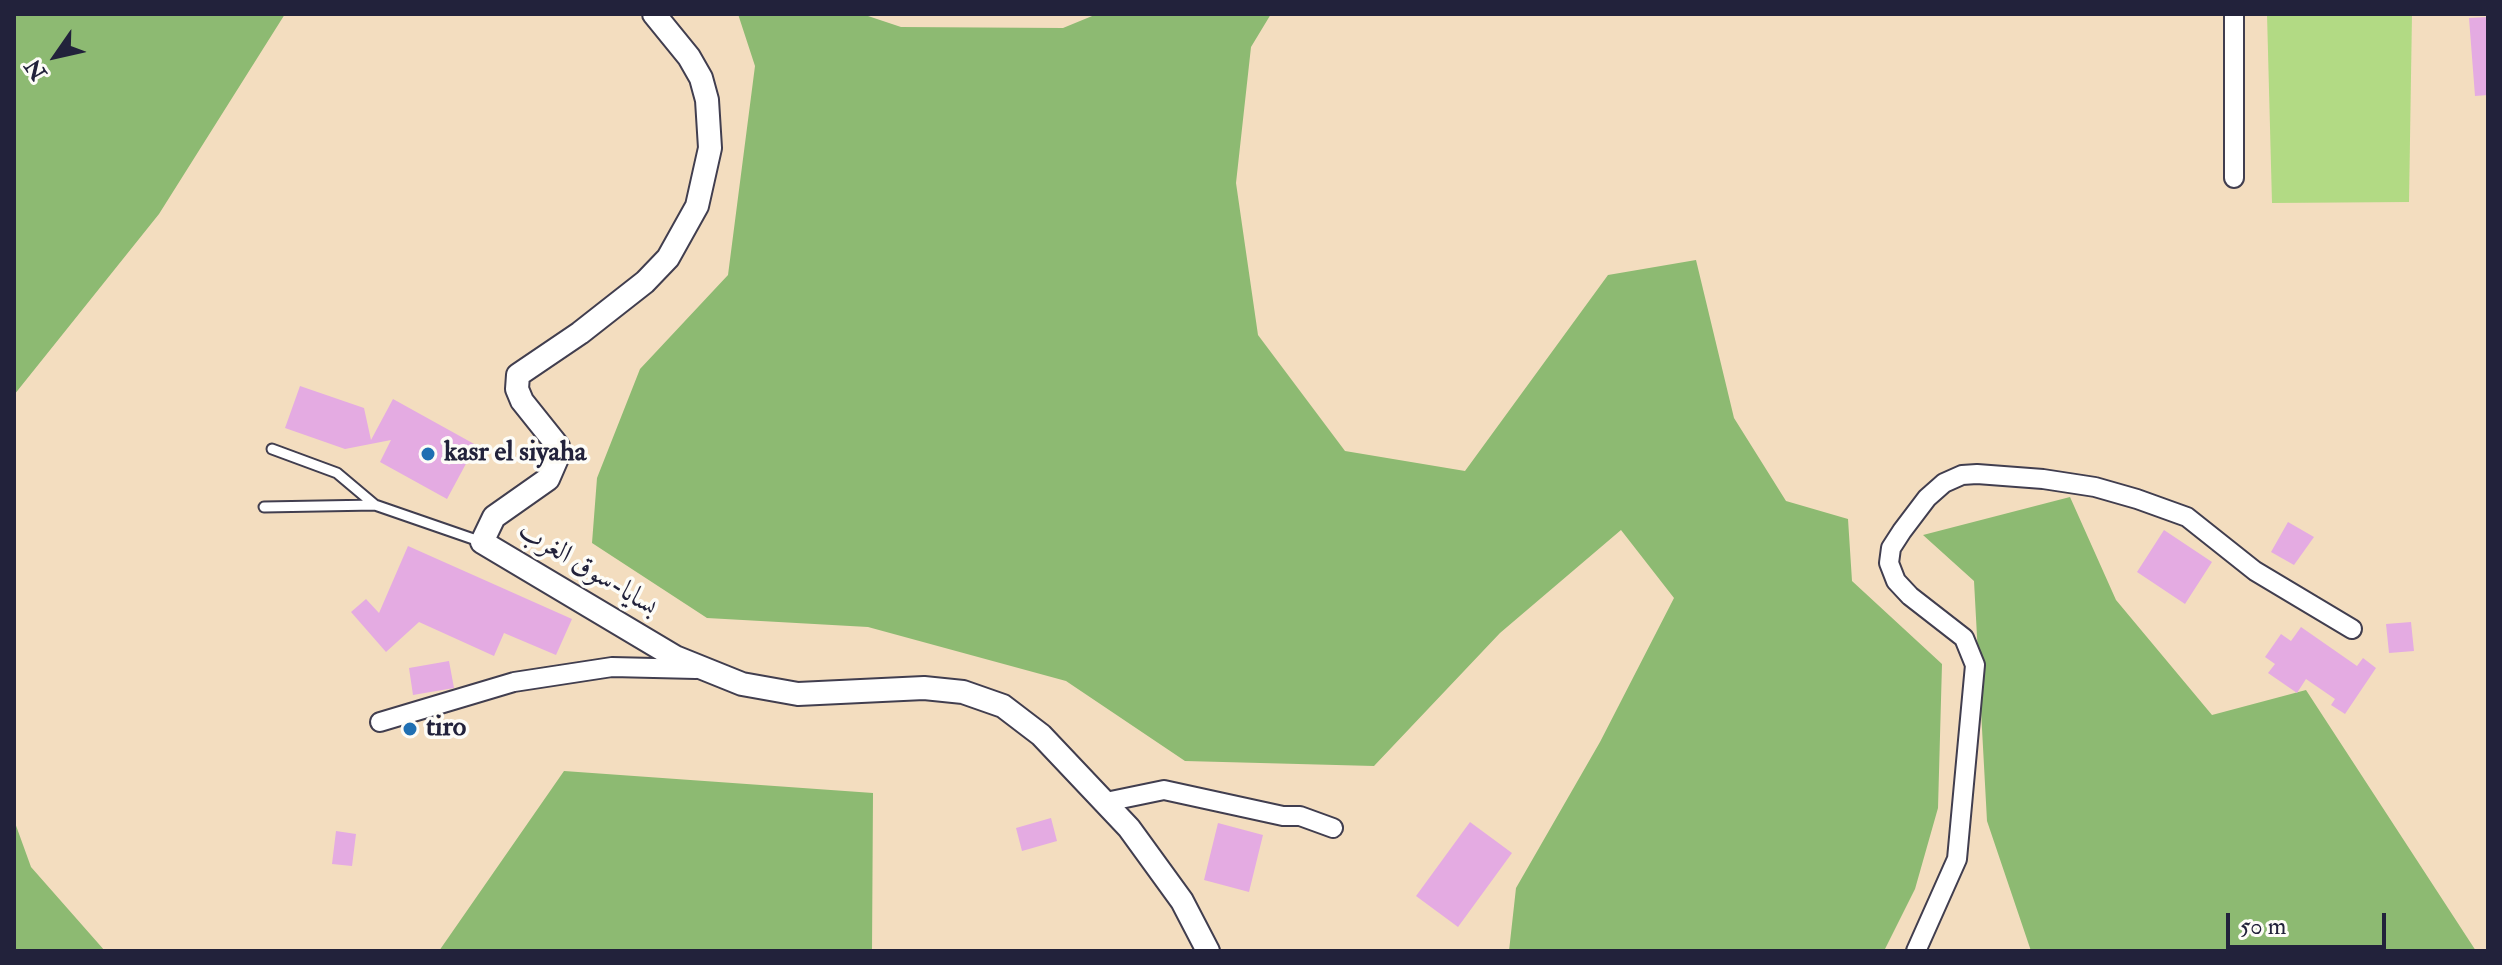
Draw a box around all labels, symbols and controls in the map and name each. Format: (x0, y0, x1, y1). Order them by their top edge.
north arrow (16, 16, 96, 96)
text: N (19, 53, 53, 85)
place label: kasr el siyaha (444, 437, 586, 471)
marker: kasr el siyaha (419, 445, 437, 463)
street label: بسايا-سوق الغرب (511, 515, 663, 625)
place label: tiro (426, 712, 466, 746)
marker: tiro (401, 720, 419, 738)
scale bar (2230, 897, 2390, 947)
text: 50 m (2240, 911, 2286, 942)

